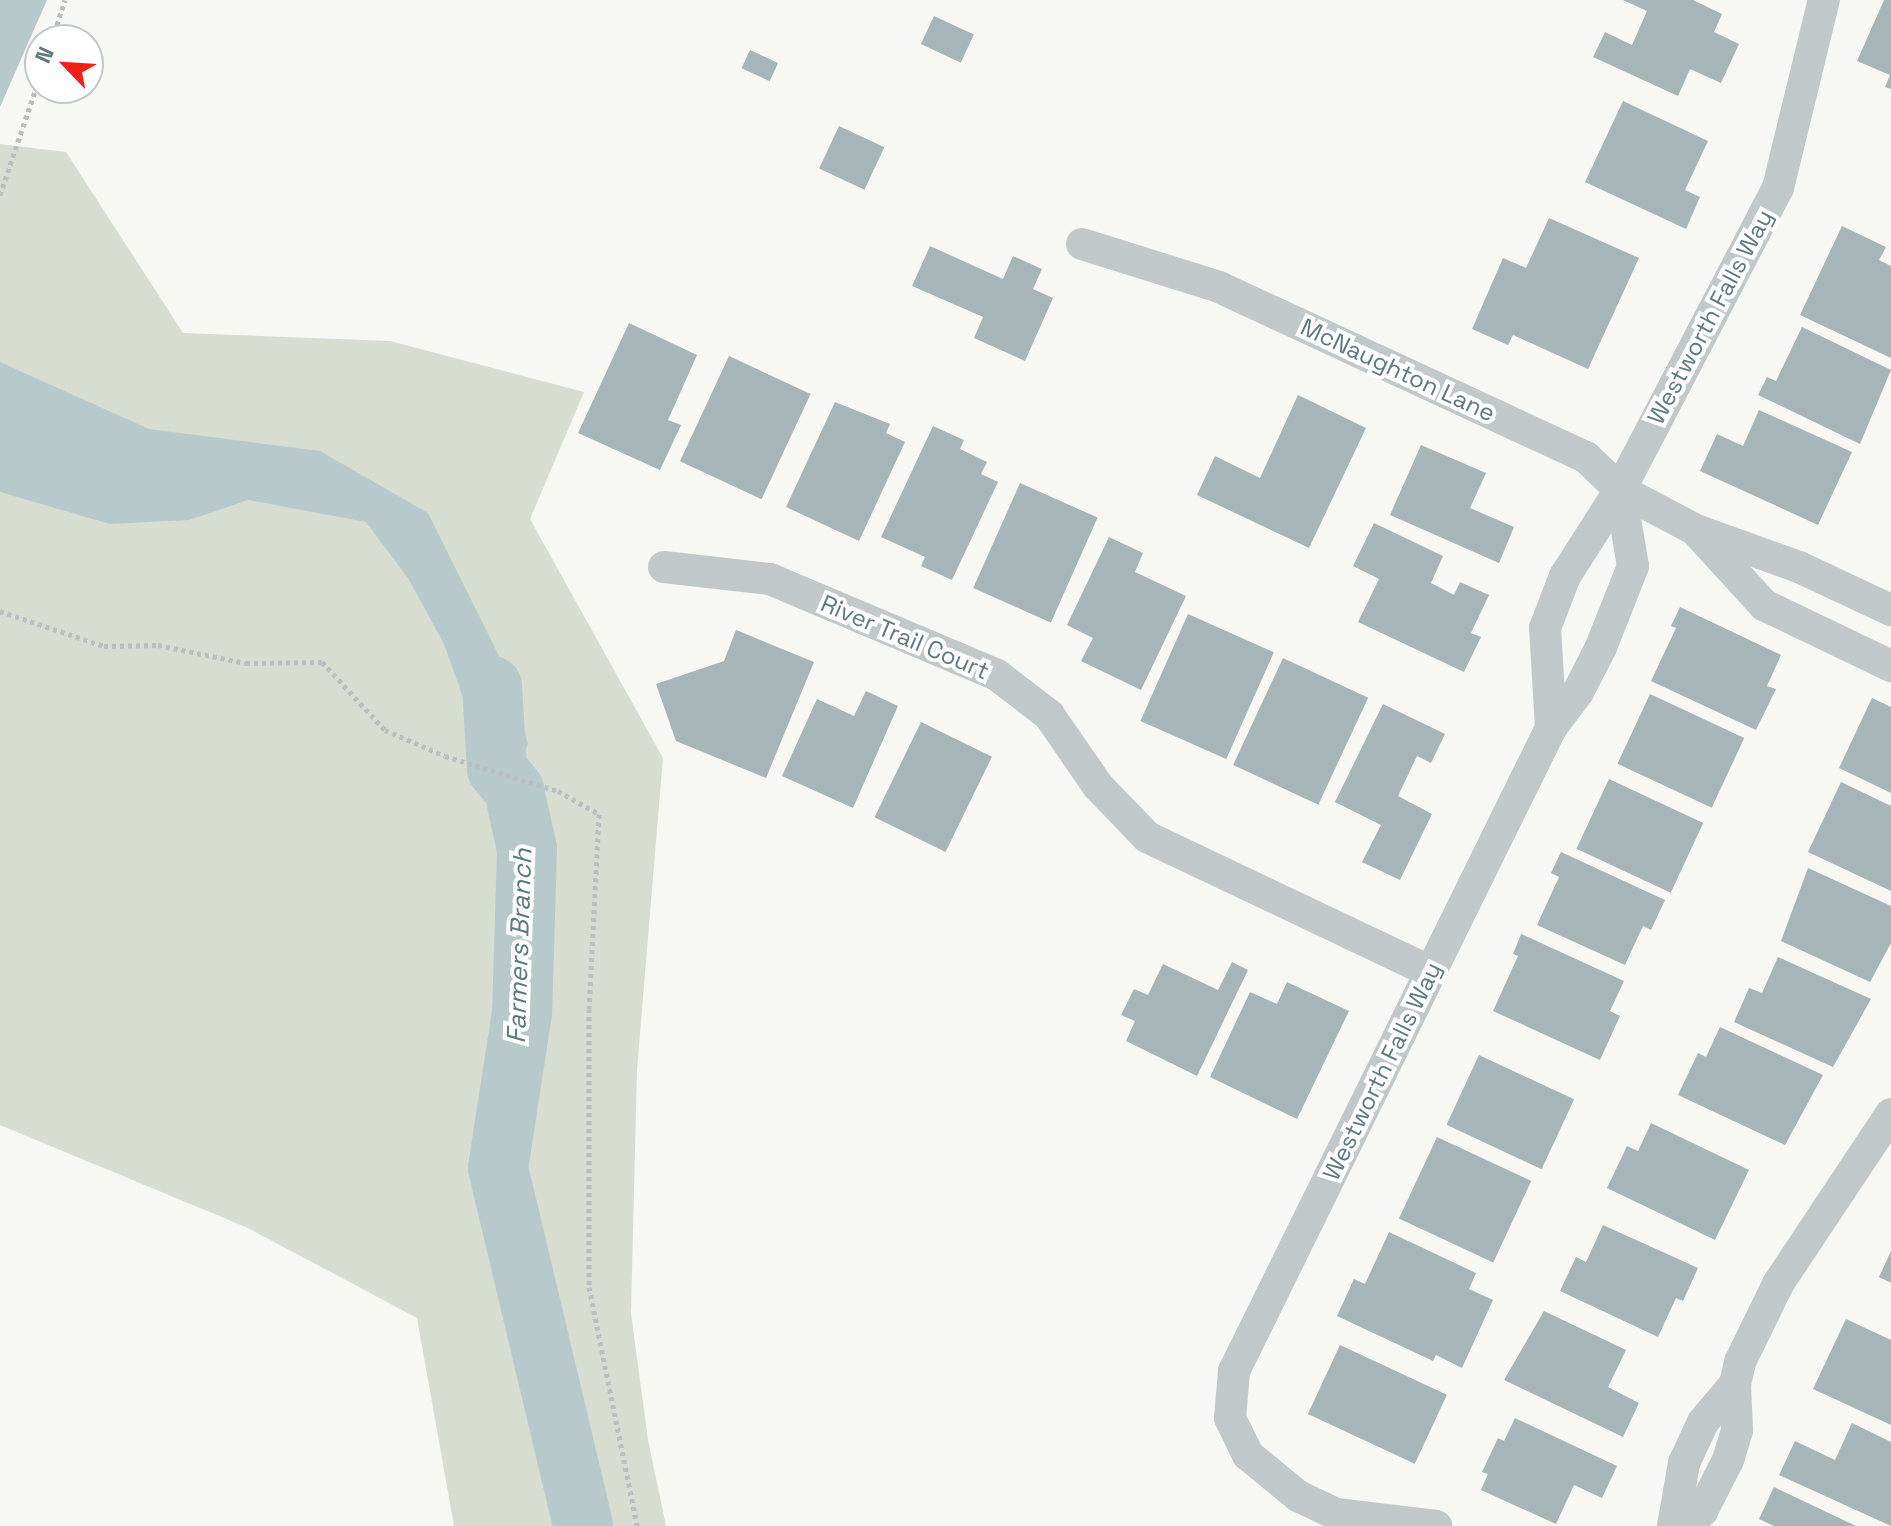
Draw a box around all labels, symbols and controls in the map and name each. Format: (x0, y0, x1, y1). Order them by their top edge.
north arrow (24, 24, 104, 104)
text: N (28, 42, 60, 67)
street label: Westworth Falls Way (1641, 205, 1779, 429)
street label: McNaughton Lane (1296, 312, 1500, 428)
street label: River Trail Court (816, 588, 994, 686)
water label: Farmers Branch (501, 848, 539, 1044)
street label: Westworth Falls Way (1317, 957, 1447, 1185)

